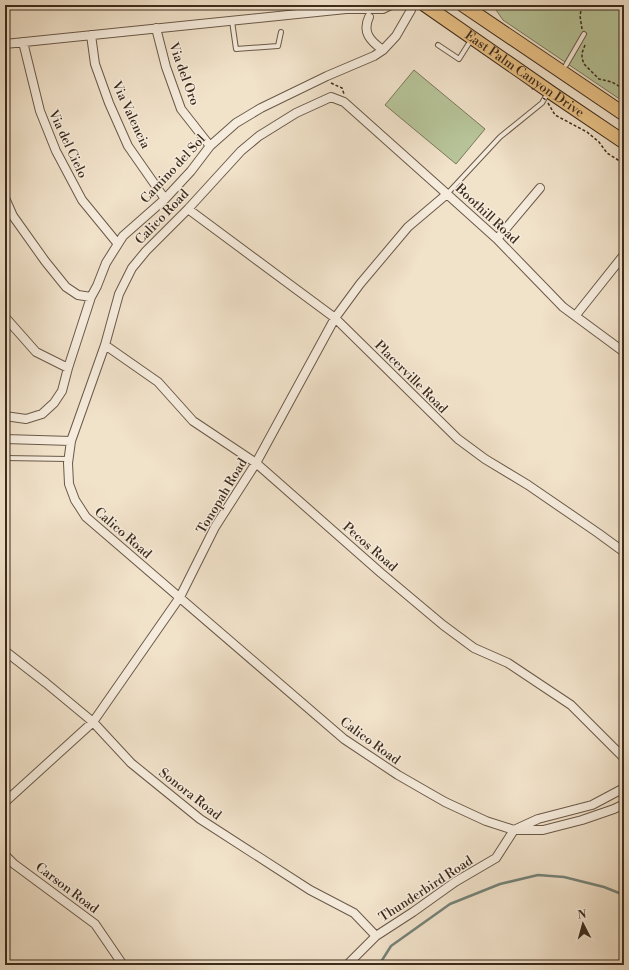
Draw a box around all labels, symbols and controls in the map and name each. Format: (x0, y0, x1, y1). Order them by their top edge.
street label: East Palm Canyon Drive (462, 27, 588, 121)
street label: Via del Oro (165, 40, 203, 108)
street label: Via Valencia (108, 78, 154, 152)
street label: Via del Cielo (45, 106, 91, 181)
street label: Camino del Sol (137, 131, 209, 207)
street label: Boothill Road (451, 180, 523, 248)
street label: Calico Road (132, 186, 193, 248)
street label: Placerville Road (371, 337, 451, 417)
street label: Tonopah Road (193, 455, 251, 537)
street label: Calico Road (91, 504, 155, 563)
street label: Pecos Road (339, 519, 401, 575)
street label: Calico Road (337, 714, 404, 769)
street label: Sonora Road (156, 765, 225, 824)
street label: Thunderbird Road (376, 852, 476, 925)
street label: Carson Road (32, 859, 102, 917)
north arrow (563, 904, 603, 944)
text: N (577, 908, 587, 922)

